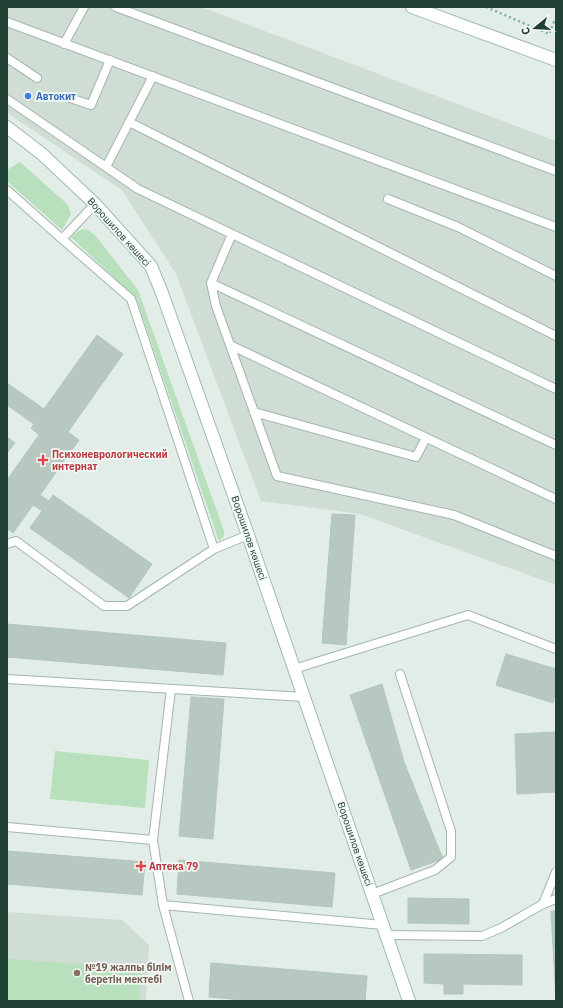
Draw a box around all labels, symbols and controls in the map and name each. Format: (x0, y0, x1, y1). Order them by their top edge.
north arrow (515, 8, 555, 48)
text: С (518, 26, 533, 37)
place label: Автокит (36, 90, 76, 103)
marker: Автокит (23, 91, 33, 101)
street label: Ворошилов көшесі (85, 195, 153, 269)
place label: Психоневрологический интернат (52, 448, 168, 473)
marker: Психоневрологический интернат (37, 454, 49, 466)
street label: Ворошилов көшесі (228, 494, 270, 582)
street label: Ворошилов көшесі (334, 800, 376, 888)
place label: Аптека 79 (149, 860, 198, 873)
marker: Аптека 79 (136, 861, 146, 871)
place label: №19 жалпы білім беретін мектебі (85, 961, 172, 986)
marker: №19 жалпы білім беретін мектебі (72, 968, 82, 978)

